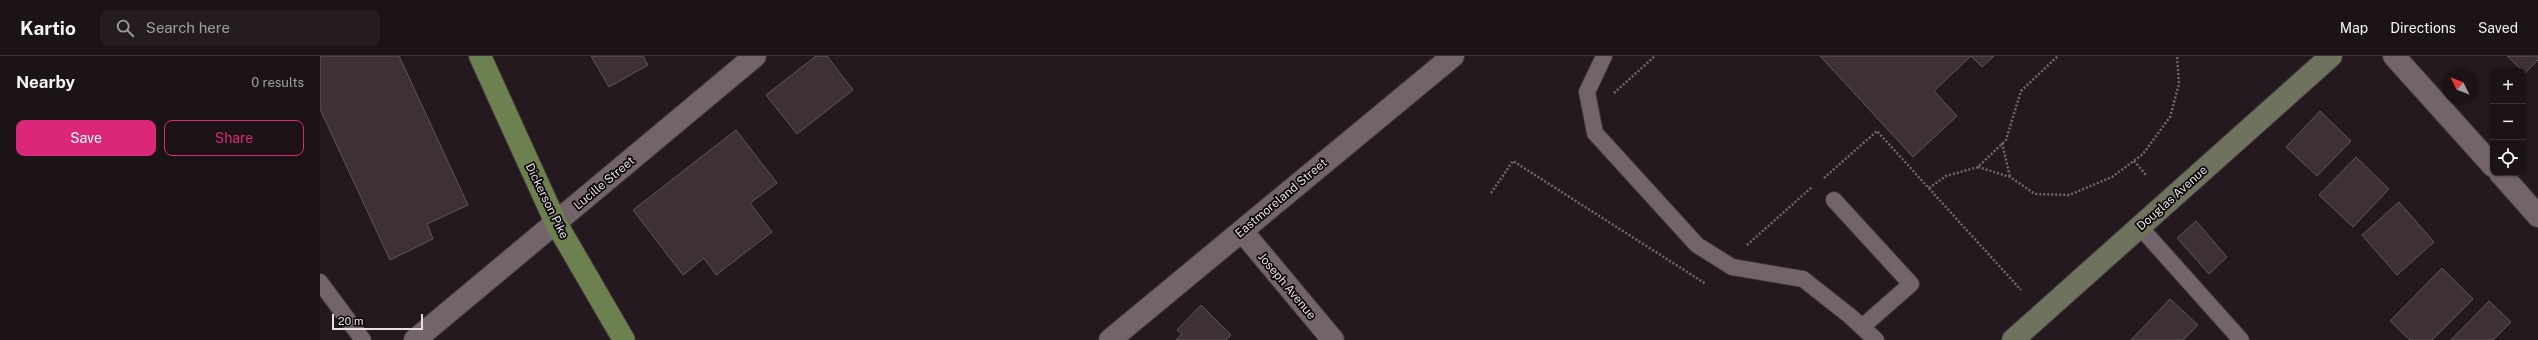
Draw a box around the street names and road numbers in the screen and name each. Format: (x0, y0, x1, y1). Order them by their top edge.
street label: Lucille Street (571, 153, 637, 212)
street label: Eastmoreland Street (1232, 155, 1330, 240)
street label: Dickerson Pike (523, 161, 571, 241)
street label: Douglas Avenue (2134, 163, 2210, 233)
street label: Joseph Avenue (1255, 250, 1319, 322)

